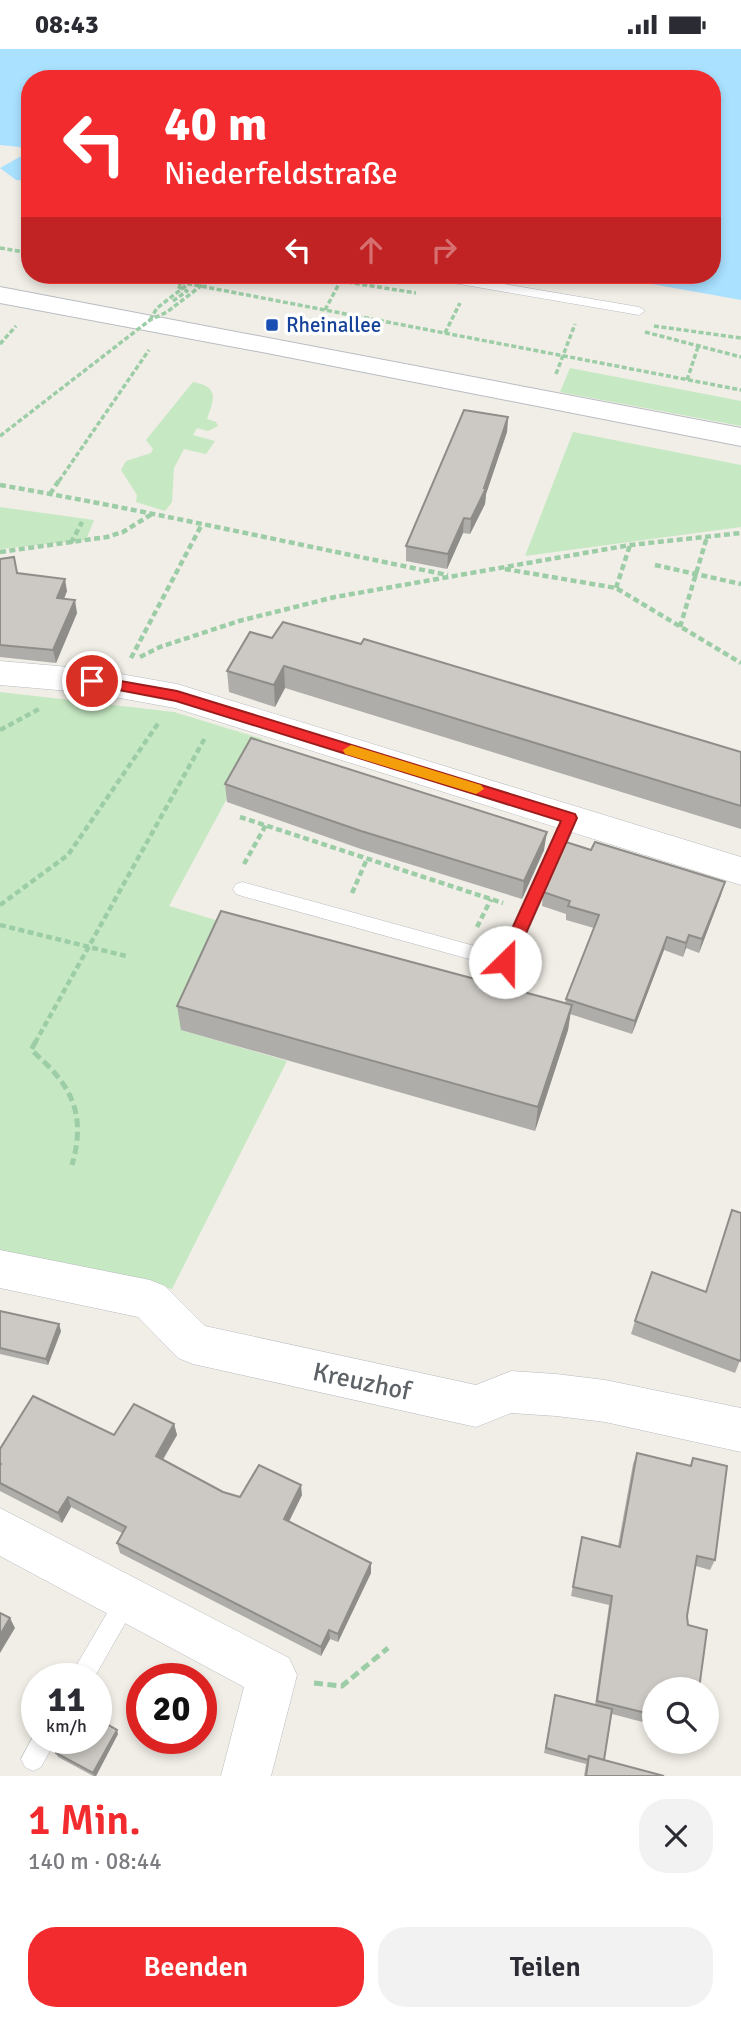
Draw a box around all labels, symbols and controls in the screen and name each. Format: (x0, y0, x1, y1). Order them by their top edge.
text: 08:43 (35, 9, 99, 41)
text: 40 m (164, 94, 267, 154)
icon: left (49, 98, 140, 189)
text: Niederfeldstraße (164, 154, 398, 193)
icon: left (279, 231, 317, 269)
icon: ahead (352, 231, 390, 269)
icon: right (425, 231, 463, 269)
place label: Rheinallee (286, 312, 381, 338)
marker: Rheinallee (264, 317, 280, 333)
pin (62, 651, 122, 711)
icon: arrive (73, 662, 111, 700)
position arrow (468, 925, 542, 999)
street label: Kreuzhof (310, 1356, 415, 1408)
speed limit sign: 20 (126, 1663, 217, 1754)
map controls (642, 1677, 719, 1754)
button: search (642, 1677, 719, 1754)
text: 11 (48, 1678, 85, 1721)
text: km/h (46, 1715, 87, 1737)
text: 1 Min. (28, 1795, 141, 1846)
button: close (639, 1799, 713, 1873)
text: 140 m · 08:44 (28, 1847, 162, 1876)
button: Beenden (28, 1927, 364, 2007)
button: Teilen (378, 1927, 713, 2007)

